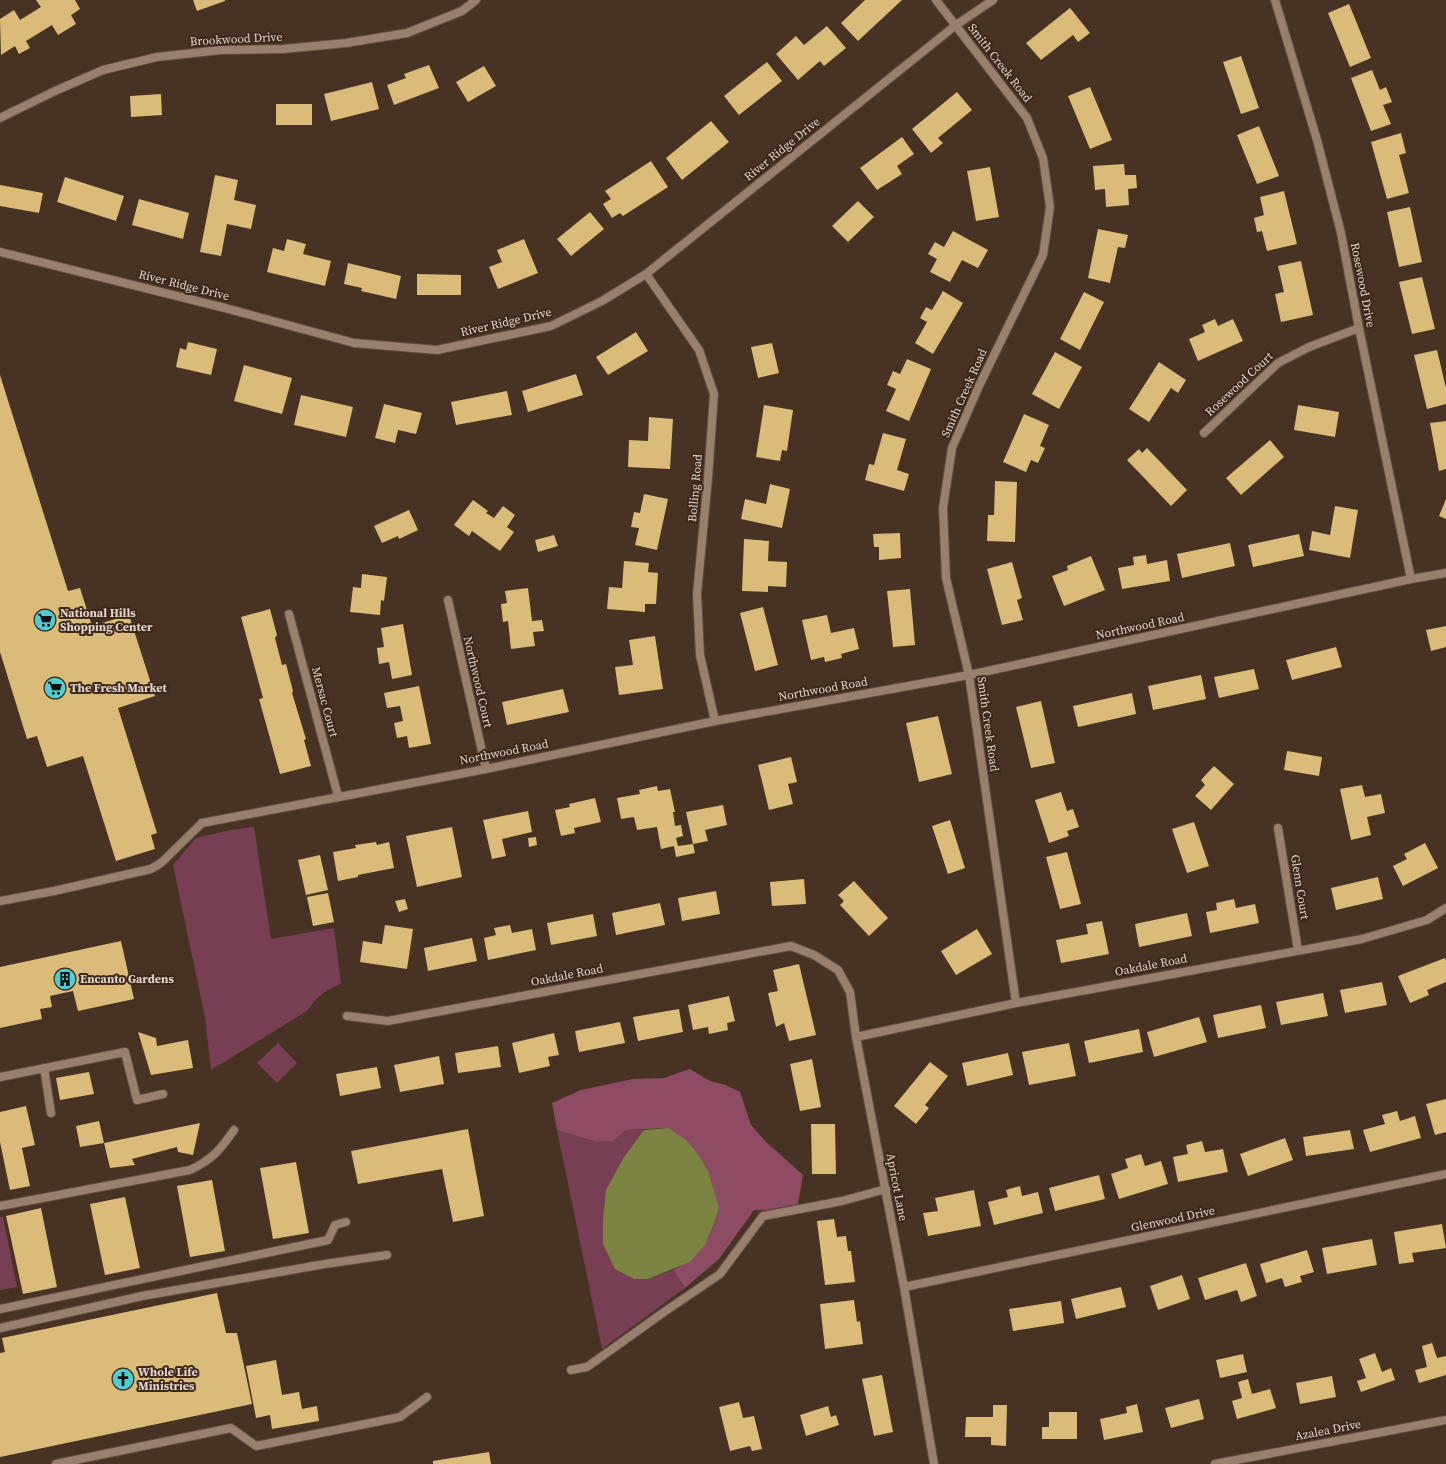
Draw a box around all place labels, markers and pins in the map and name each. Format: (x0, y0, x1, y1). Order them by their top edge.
place label: National Hills Shopping Center (60, 605, 153, 635)
supermarket icon: National Hills Shopping Center (32, 607, 58, 633)
supermarket icon: The Fresh Market (42, 675, 68, 701)
place label: The Fresh Market (70, 680, 168, 696)
building icon: Encanto Gardens (52, 966, 78, 992)
place label: Encanto Gardens (80, 971, 174, 987)
place label: Whole Life Ministries (138, 1364, 198, 1394)
church icon: Whole Life Ministries (110, 1366, 136, 1392)

